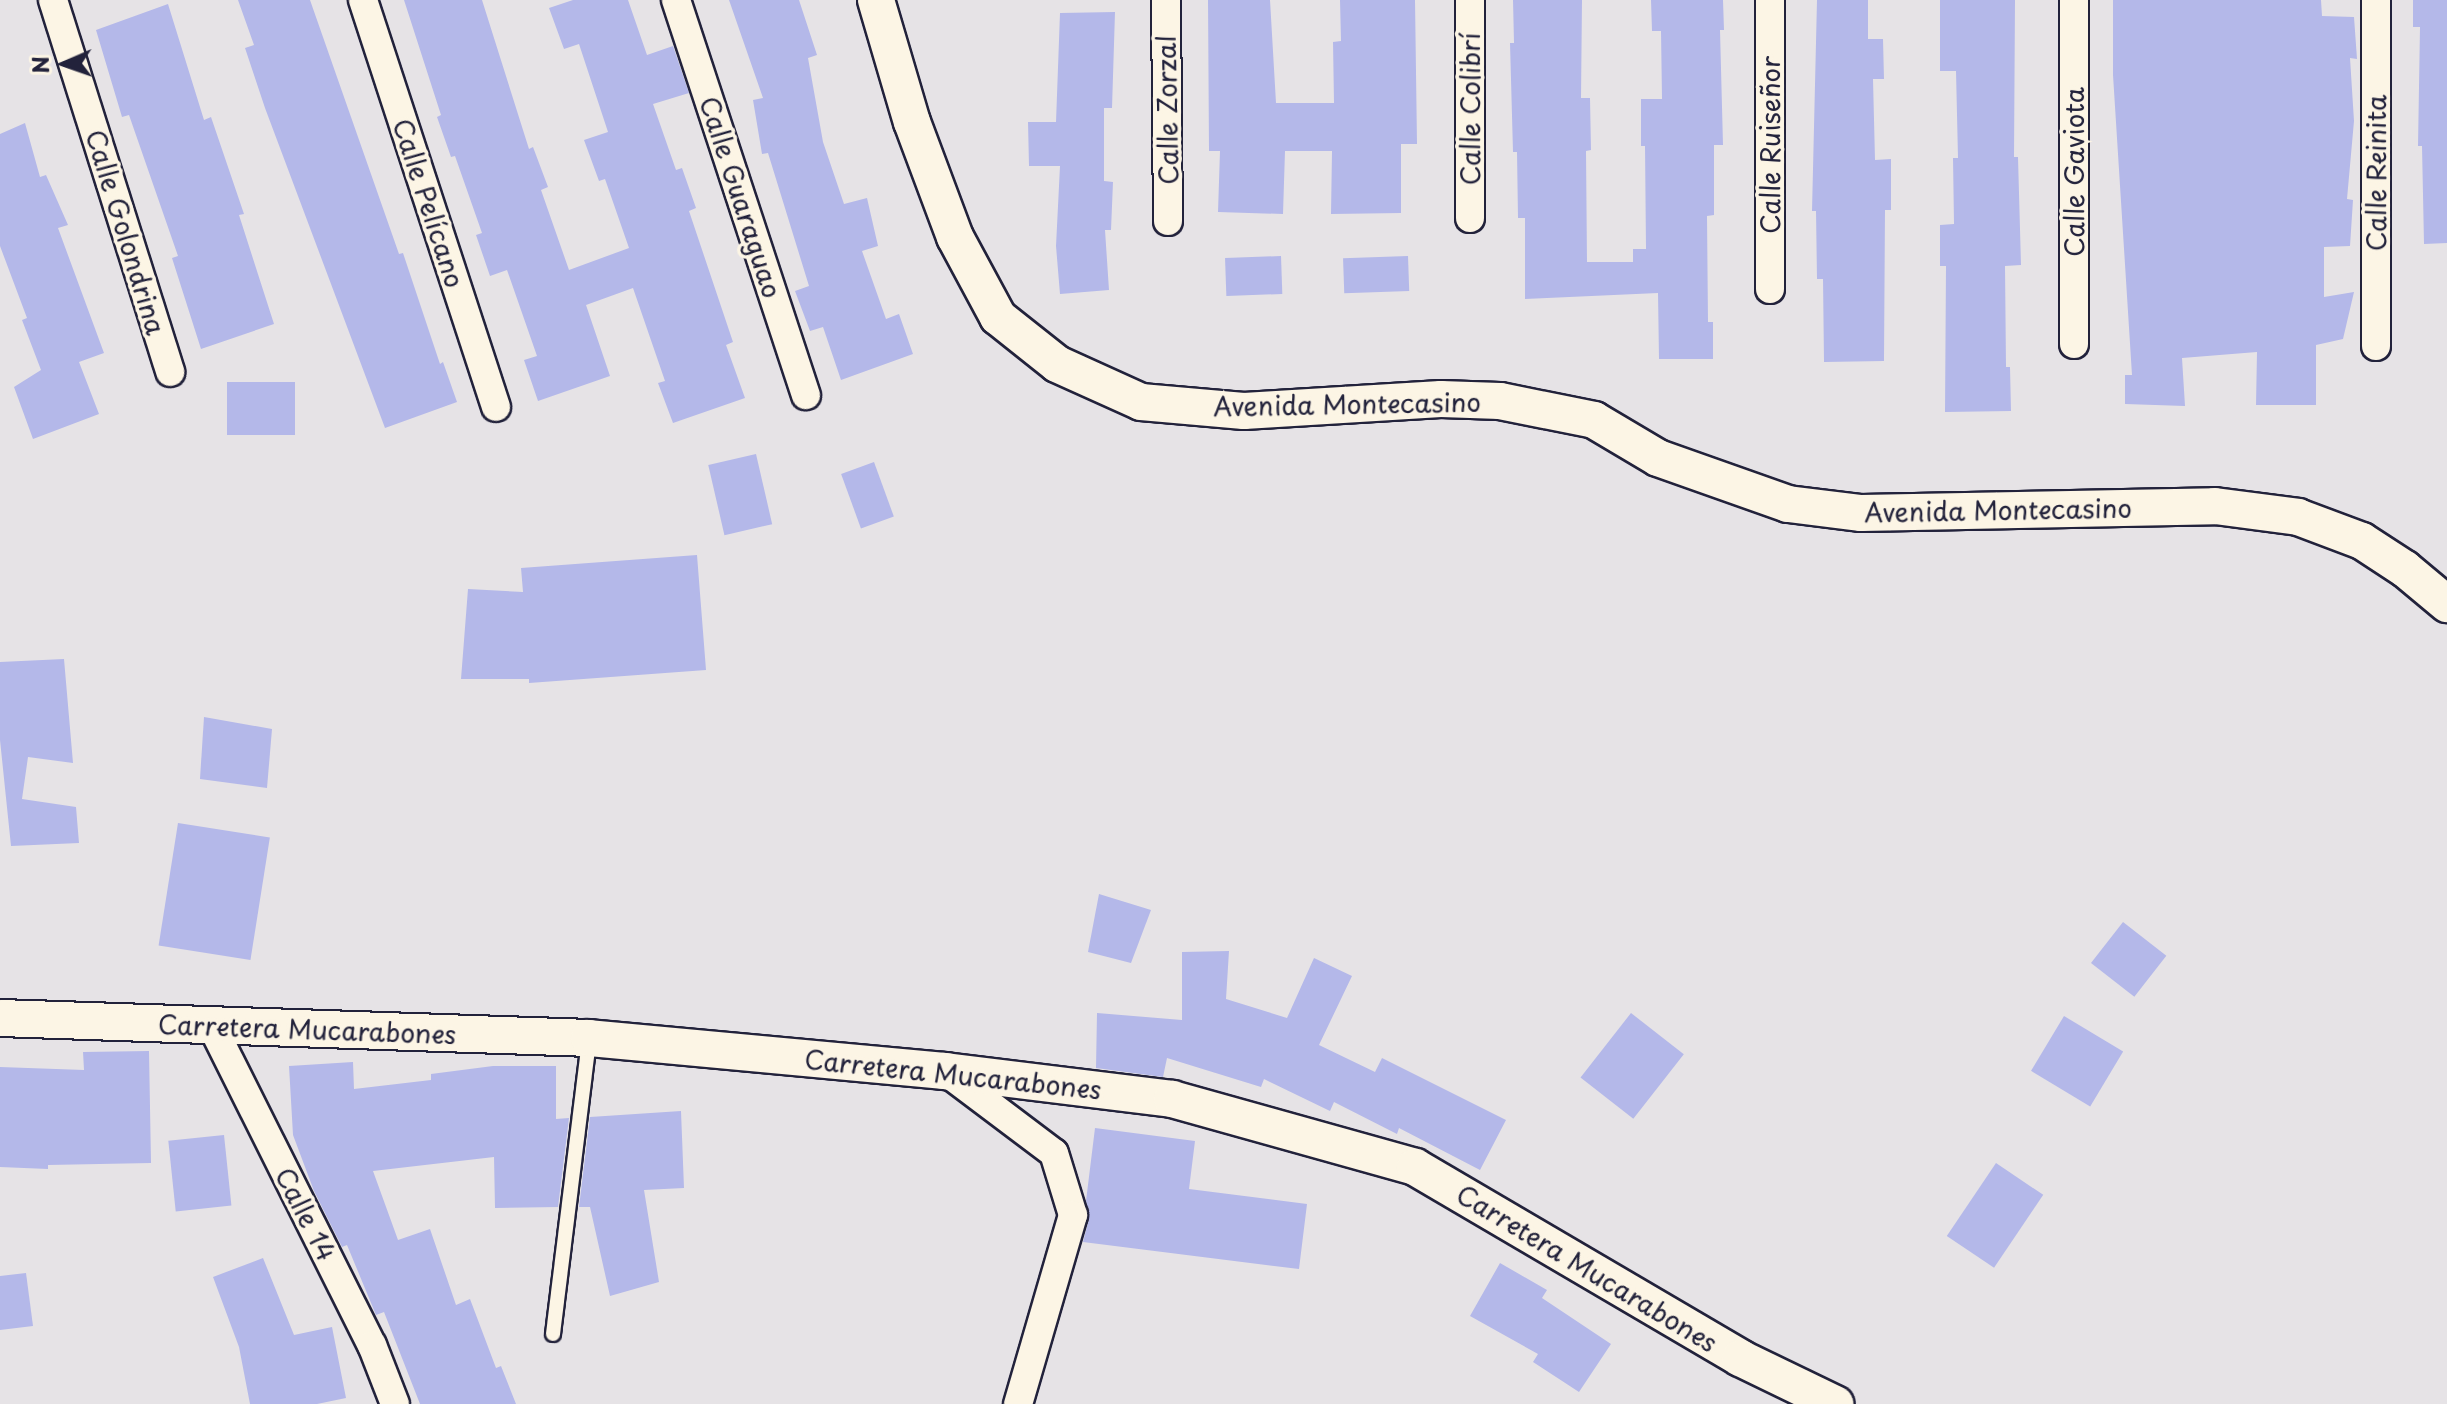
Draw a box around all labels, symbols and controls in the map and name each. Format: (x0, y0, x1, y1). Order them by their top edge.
north arrow (24, 24, 104, 104)
street label: Calle Colibrí (1454, 32, 1486, 186)
street label: Calle Zorzal (1150, 35, 1184, 185)
street label: Calle Ruiseñor (1754, 55, 1786, 235)
text: N (23, 56, 56, 74)
street label: Calle Gaviota (2058, 88, 2090, 256)
street label: Calle Guaraguao (693, 91, 789, 303)
street label: Calle Reinita (2360, 93, 2392, 253)
street label: Calle Pelícano (387, 114, 471, 292)
street label: Calle Golondrina (80, 125, 172, 339)
street label: Avenida Montecasino (1214, 386, 1480, 422)
street label: Avenida Montecasino (1865, 492, 2131, 528)
street label: Carretera Mucarabones (157, 1008, 457, 1050)
street label: Carretera Mucarabones (803, 1043, 1103, 1105)
street label: Calle 14 (269, 1162, 343, 1266)
street label: Carretera Mucarabones (1451, 1178, 1723, 1358)

